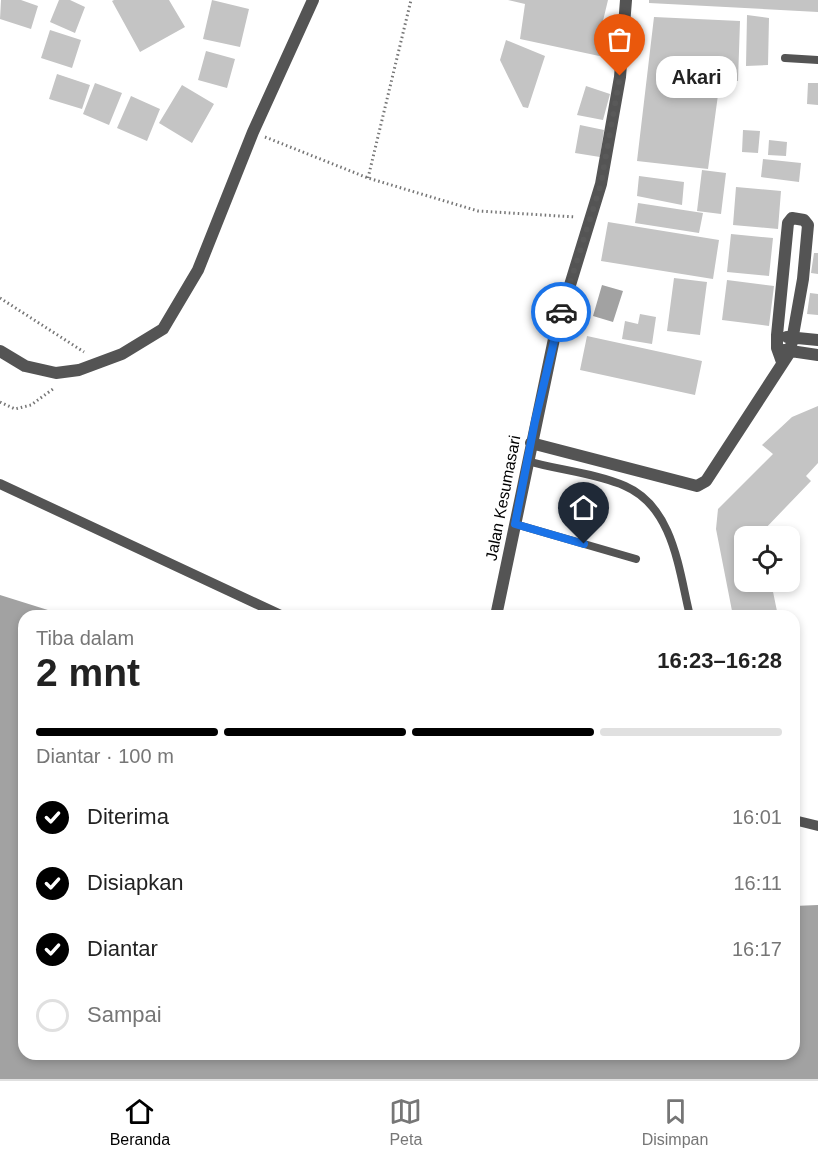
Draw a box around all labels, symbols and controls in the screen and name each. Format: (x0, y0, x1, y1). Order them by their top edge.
pin (594, 14, 645, 76)
icon: bag (603, 23, 636, 56)
callout: Akari (656, 55, 737, 97)
text: Akari (671, 66, 722, 88)
courier (531, 282, 591, 342)
icon: car (545, 296, 578, 329)
street label: Jalan Kesumasari (483, 434, 523, 562)
pin (558, 482, 609, 544)
icon: home (567, 491, 600, 524)
map controls (734, 526, 800, 592)
button: locate (734, 526, 800, 592)
text: Tiba dalam (36, 627, 134, 649)
text: 16:23–16:28 (657, 648, 782, 673)
text: 2 mnt (36, 651, 140, 694)
text: Diantar · 100 m (36, 745, 174, 767)
icon: check (36, 801, 69, 834)
text: Diterima (87, 804, 169, 829)
text: 16:01 (732, 806, 782, 828)
icon: check (36, 867, 69, 900)
text: Disiapkan (87, 870, 184, 895)
text: 16:11 (733, 872, 782, 894)
icon: check (36, 933, 69, 966)
text: Diantar (87, 936, 158, 961)
text: 16:17 (732, 938, 782, 960)
text: Sampai (87, 1002, 162, 1027)
tab: Beranda (110, 1095, 170, 1149)
tab: Peta (389, 1095, 422, 1149)
tab: Disimpan (642, 1095, 708, 1149)

